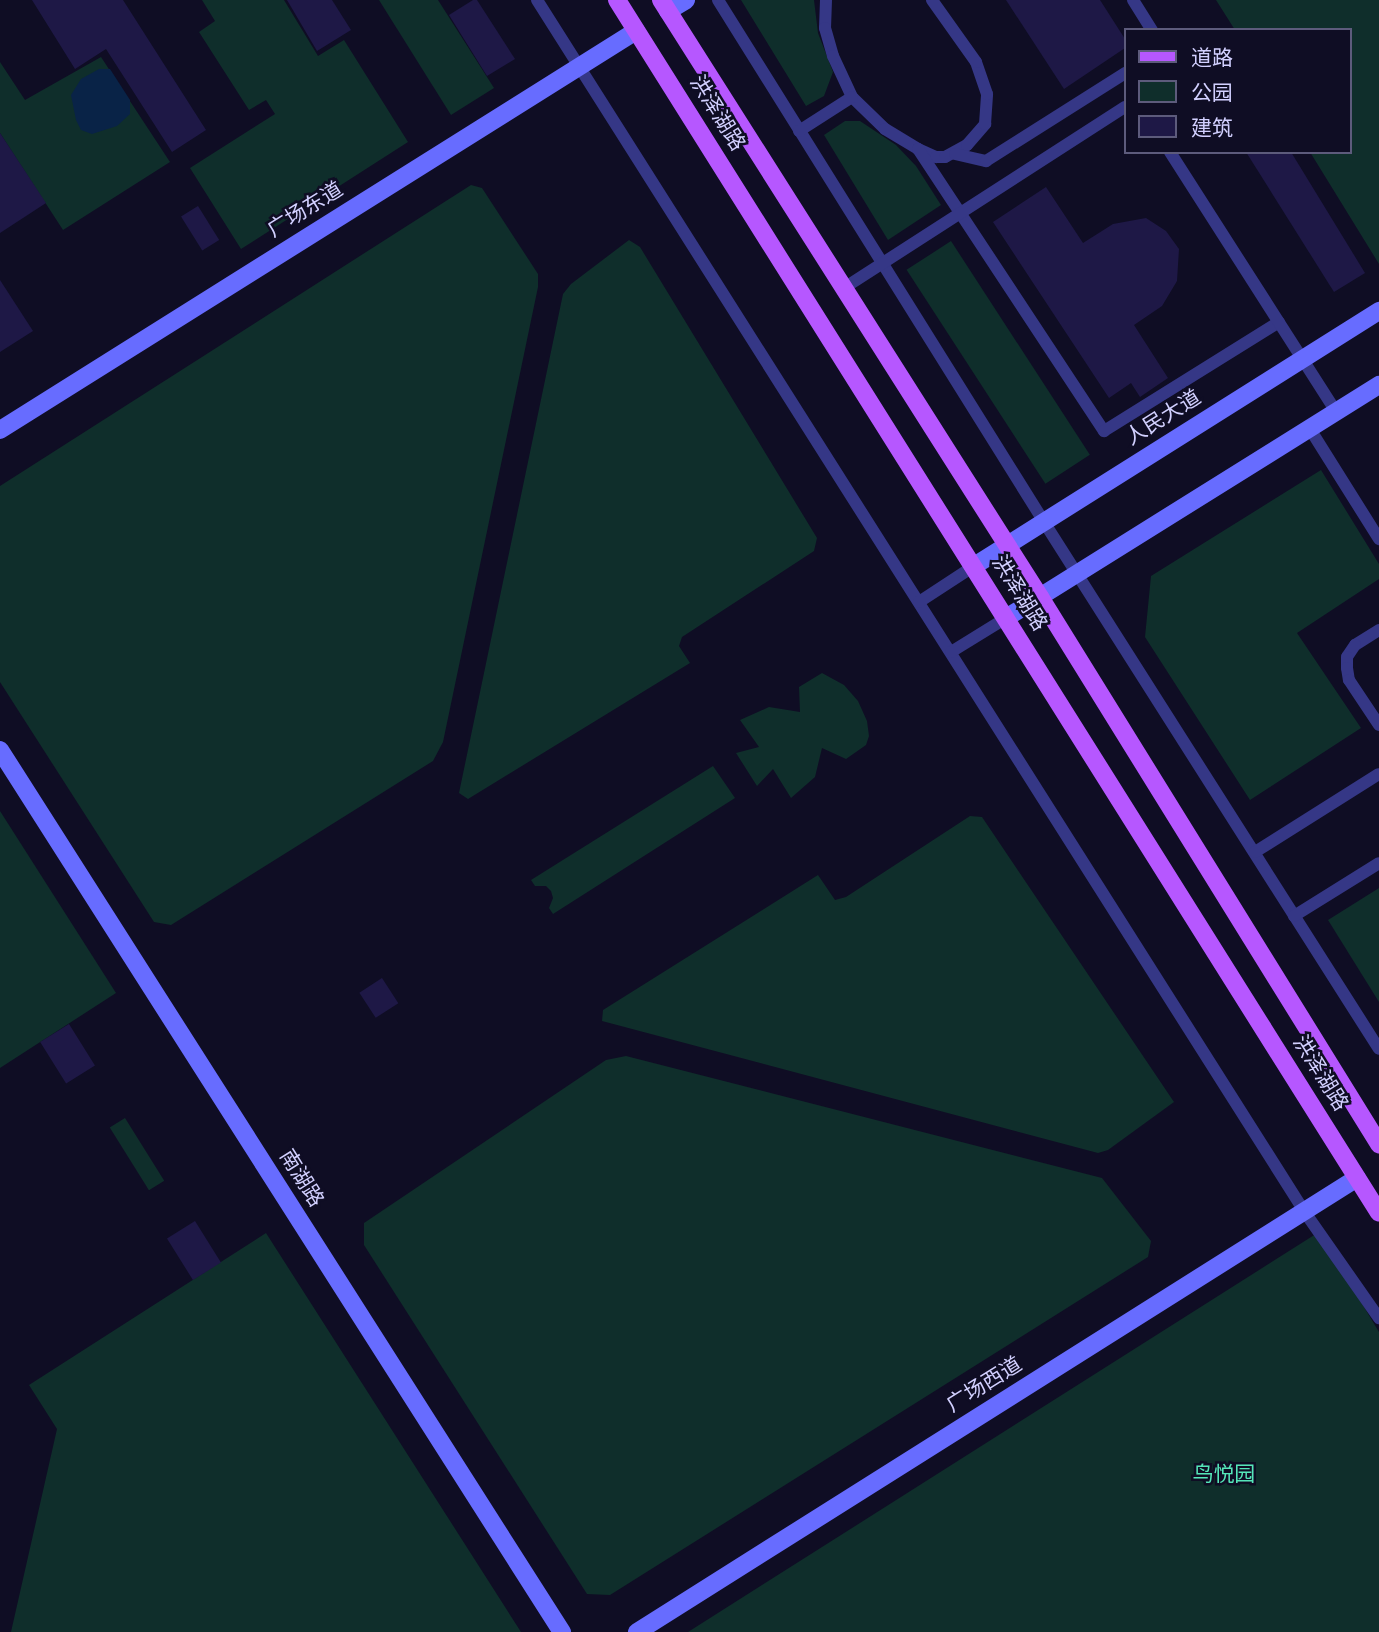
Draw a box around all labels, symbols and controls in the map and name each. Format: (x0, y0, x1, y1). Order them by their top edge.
legend (1124, 28, 1351, 154)
text: 道路 (1191, 46, 1233, 73)
street label: 洪泽湖路 (683, 72, 749, 156)
text: 公园 (1191, 81, 1233, 108)
text: 建筑 (1191, 116, 1233, 143)
street label: 广场东道 (264, 178, 348, 244)
street label: 人民大道 (1122, 386, 1206, 452)
street label: 洪泽湖路 (985, 552, 1051, 636)
street label: 洪泽湖路 (1286, 1032, 1352, 1116)
street label: 南湖路 (273, 1146, 327, 1212)
street label: 广场西道 (943, 1353, 1027, 1419)
park label: 鸟悦园 (1193, 1463, 1255, 1489)

